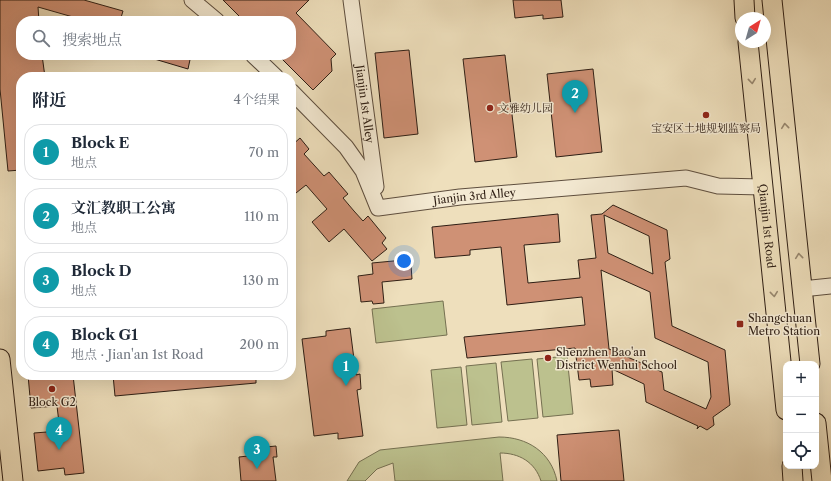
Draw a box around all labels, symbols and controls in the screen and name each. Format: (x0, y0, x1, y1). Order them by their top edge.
north arrow (735, 12, 771, 48)
search box (16, 16, 296, 60)
icon: search (30, 27, 52, 49)
text: 搜索地点 (62, 30, 122, 49)
street label: Jianjin 1st Alley (352, 62, 377, 145)
one-way arrow (747, 78, 756, 84)
pin: 2 (562, 80, 588, 113)
text: 附近 (32, 90, 66, 110)
text: 4个结果 (233, 91, 280, 107)
place label: 文雅幼儿园 (498, 101, 553, 115)
marker: 文雅幼儿园 (485, 103, 495, 113)
marker: 宝安区土地规划监察局 (701, 110, 711, 120)
place label: 宝安区土地规划监察局 (651, 121, 761, 135)
one-way arrow (781, 123, 790, 129)
text: Block E (71, 133, 129, 152)
text: 1 (43, 144, 49, 160)
text: 70 m (249, 144, 279, 160)
text: 地点 (71, 154, 97, 170)
street label: Qianjin 1st Road (756, 183, 778, 269)
street label: Jianjin 3rd Alley (430, 185, 517, 208)
text: 文汇教职工公寓 (71, 198, 176, 217)
text: 2 (42, 208, 50, 224)
text: 110 m (244, 208, 279, 224)
text: 地点 (71, 219, 97, 235)
your location (394, 251, 414, 271)
one-way arrow (794, 253, 803, 259)
text: Block D (71, 261, 132, 280)
text: 3 (42, 272, 50, 288)
text: 130 m (243, 272, 279, 288)
text: 地点 (71, 282, 97, 298)
one-way arrow (769, 291, 778, 297)
place label: Shangchuan Metro Station (748, 311, 820, 338)
marker: Shangchuan Metro Station (735, 319, 745, 329)
text: Block G1 (71, 325, 138, 344)
text: 4 (42, 336, 50, 352)
text: 200 m (239, 336, 279, 352)
place label: Shenzhen Bao'an District Wenhui School (556, 345, 678, 372)
text: 地点 · Jian'an 1st Road (71, 346, 203, 362)
pin: 1 (333, 353, 359, 386)
marker: Shenzhen Bao'an District Wenhui School (543, 353, 553, 363)
map controls (783, 361, 819, 469)
button: + (783, 361, 819, 397)
marker: Block G2 (47, 384, 57, 394)
place label: Block G2 (28, 395, 76, 409)
button: − (783, 397, 819, 433)
pin: 4 (46, 417, 72, 450)
button: locate (783, 433, 819, 469)
pin: 3 (244, 436, 270, 469)

